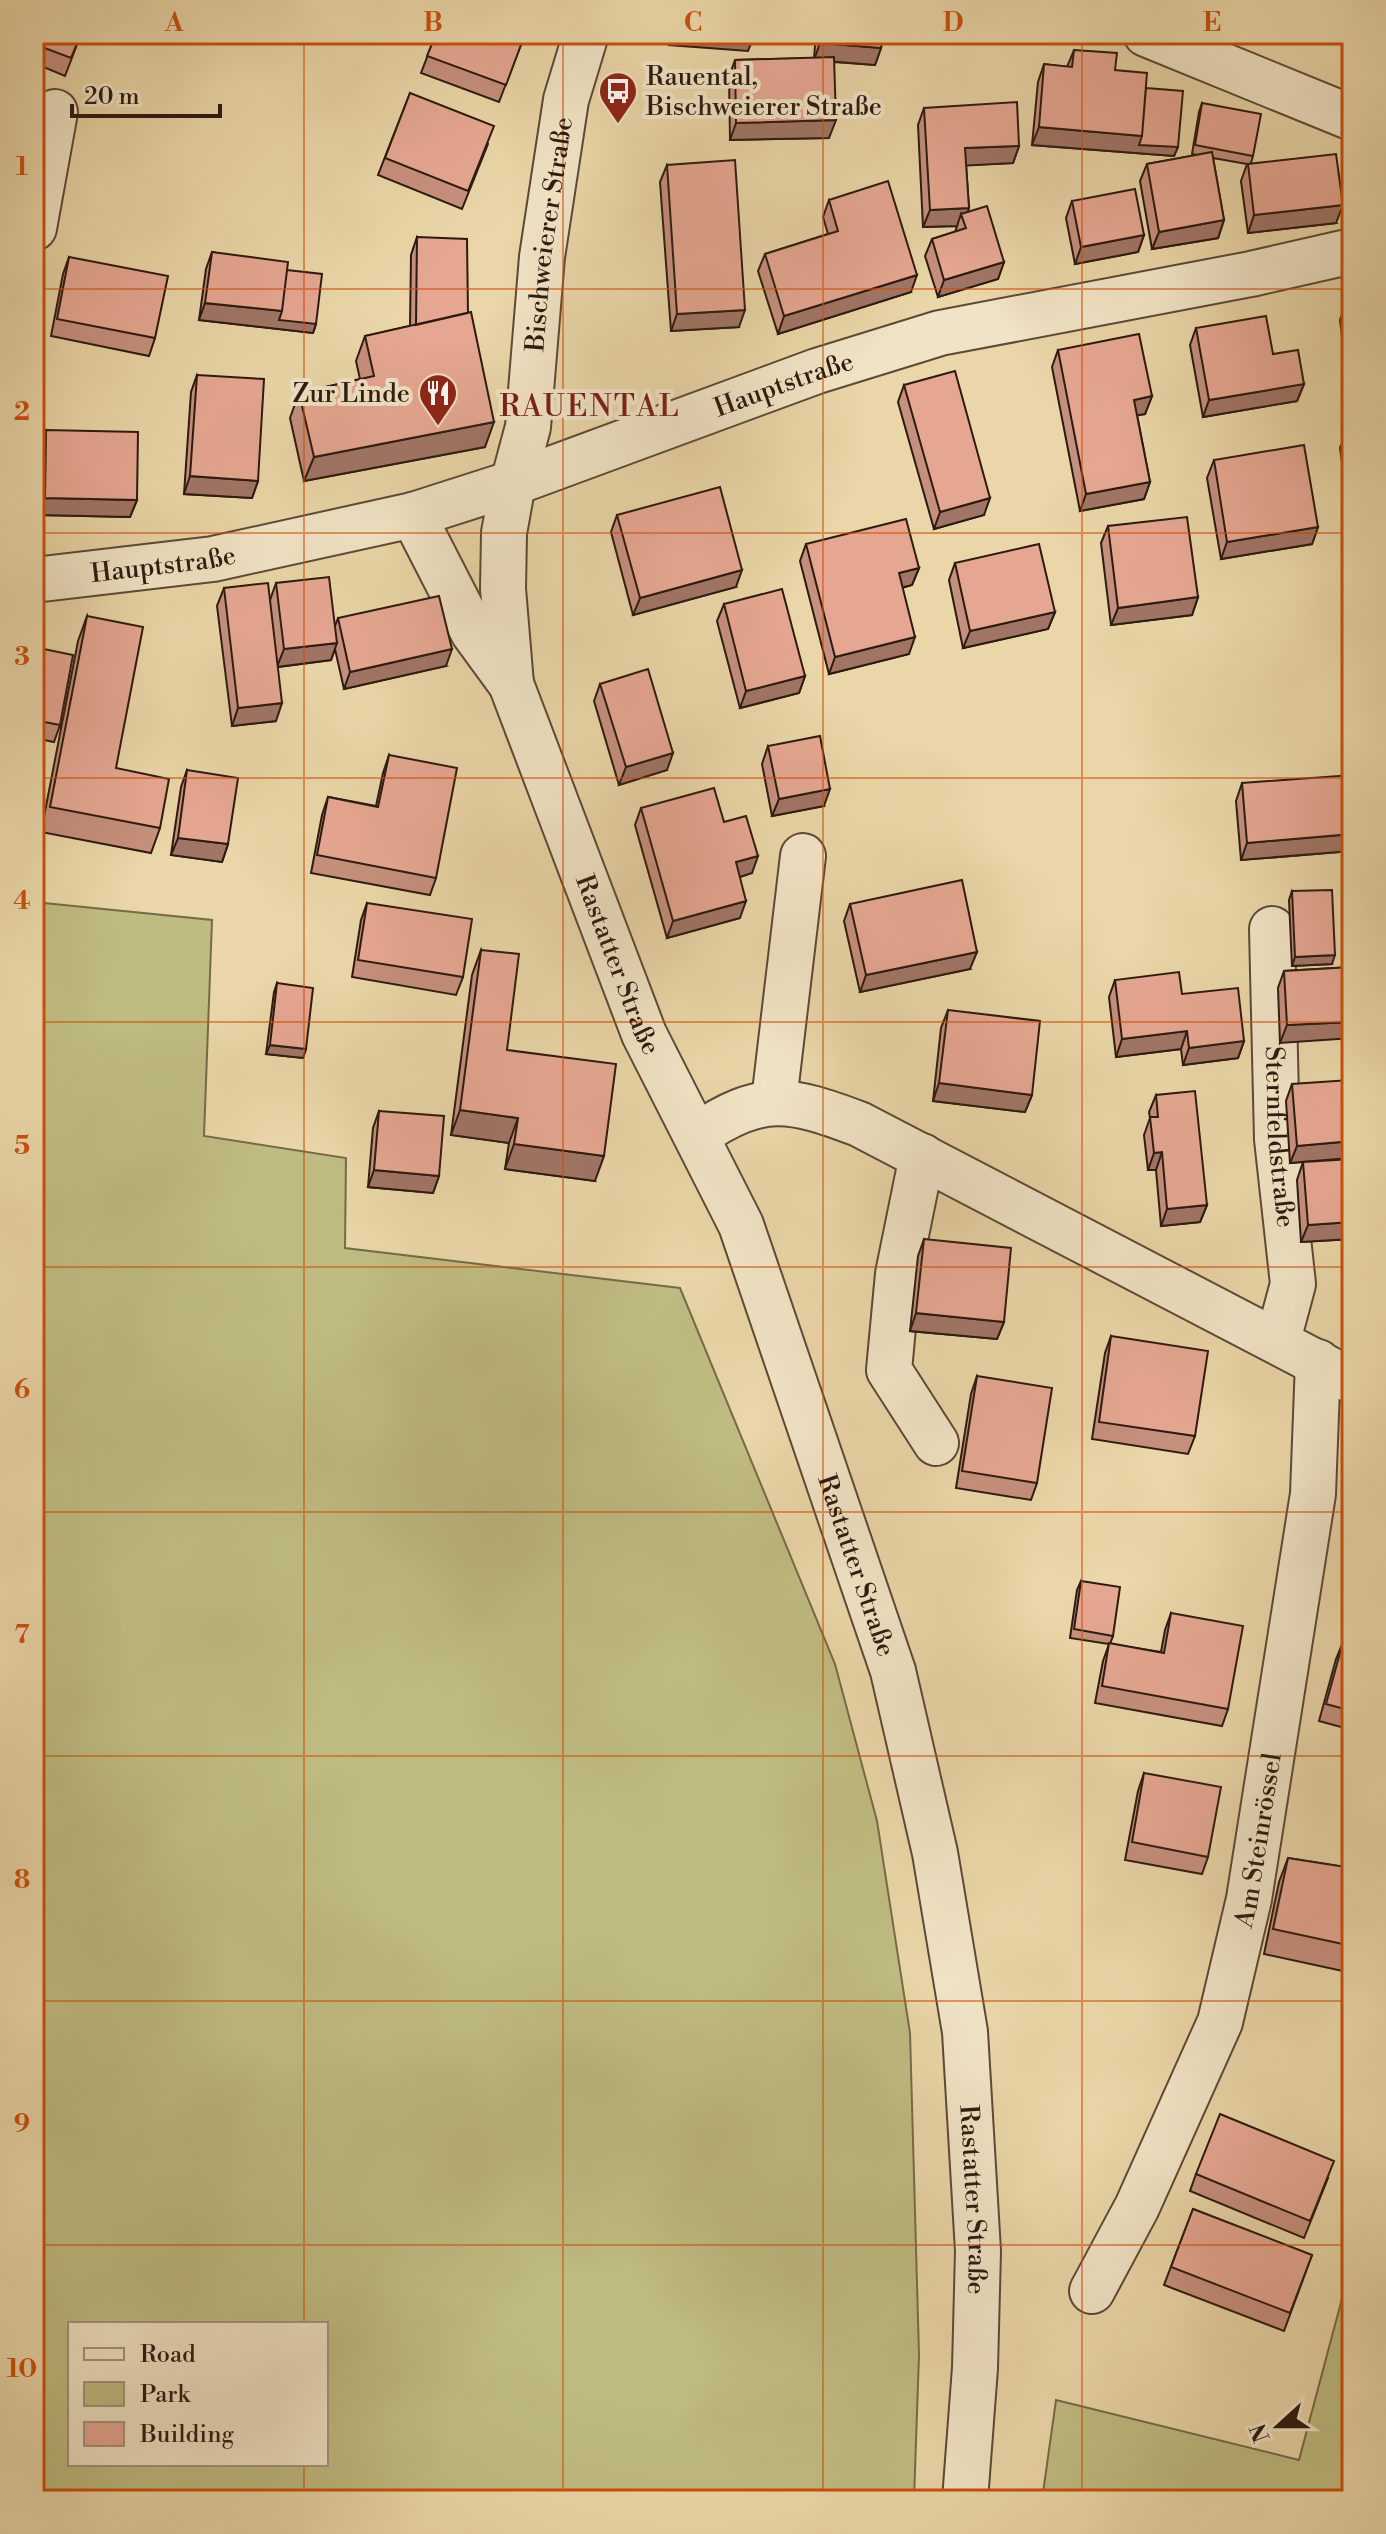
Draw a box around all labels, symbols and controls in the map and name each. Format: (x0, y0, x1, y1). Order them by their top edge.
text: A (164, 7, 184, 39)
text: B (423, 7, 443, 39)
text: C (684, 7, 702, 39)
text: D (943, 7, 963, 39)
text: E (1203, 7, 1221, 39)
place label: Rauental, Bischweierer Straße (645, 61, 882, 123)
scale bar (72, 68, 220, 118)
bus stop icon: Rauental, Bischweierer Straße (597, 70, 639, 125)
text: 20 m (84, 82, 140, 112)
street label: Bischweierer Straße (519, 115, 580, 354)
text: 1 (16, 151, 29, 183)
street label: Hauptstraße (710, 346, 857, 425)
restaurant icon: Zur Linde (417, 372, 459, 427)
place label: Zur Linde (292, 378, 410, 410)
district label: RAUENTAL (499, 388, 681, 426)
text: 2 (14, 396, 30, 428)
street label: Hauptstraße (89, 539, 239, 590)
text: 3 (14, 641, 30, 673)
street label: Rastatter Straße (568, 870, 667, 1060)
text: 4 (13, 885, 31, 917)
street label: Sternfeldstraße (1258, 1046, 1302, 1229)
text: 5 (14, 1130, 30, 1162)
text: 6 (14, 1374, 30, 1406)
street label: Rastatter Straße (810, 1470, 902, 1661)
text: 7 (14, 1619, 30, 1651)
street label: Am Steinrössel (1228, 1750, 1289, 1932)
text: 8 (14, 1864, 30, 1896)
street label: Rastatter Straße (952, 2104, 993, 2295)
text: 9 (14, 2108, 30, 2140)
legend (68, 2322, 328, 2466)
text: Road (140, 2340, 196, 2370)
text: 10 (7, 2353, 37, 2385)
text: Park (140, 2380, 191, 2410)
north arrow (1238, 2386, 1318, 2466)
text: N (1245, 2419, 1276, 2446)
text: Building (139, 2420, 234, 2450)

